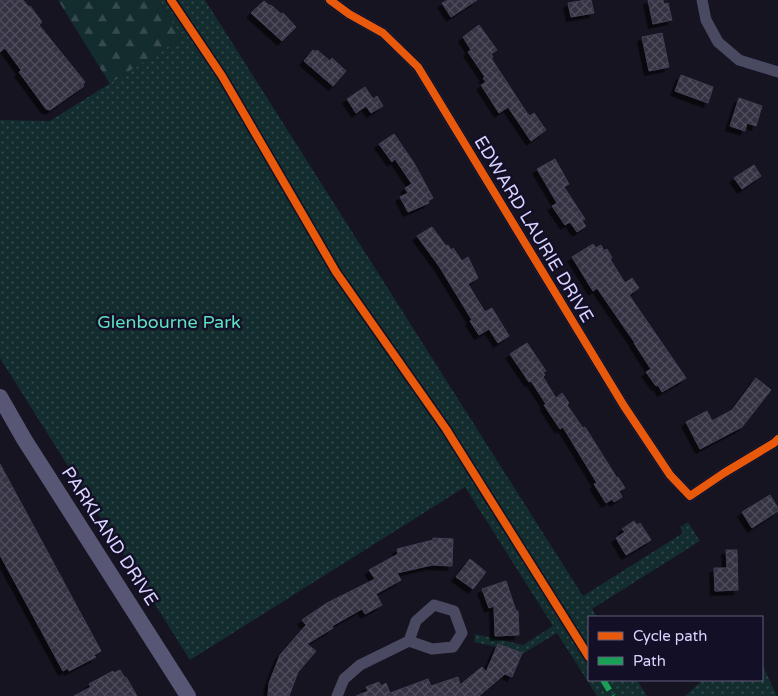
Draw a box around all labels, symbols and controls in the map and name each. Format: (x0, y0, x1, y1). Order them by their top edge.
street label: EDWARD LAURIE DRIVE (469, 132, 599, 326)
park label: Glenbourne Park (97, 311, 241, 333)
street label: PARKLAND DRIVE (57, 462, 163, 610)
legend (588, 616, 763, 681)
text: Cycle path (633, 627, 707, 645)
text: Path (633, 652, 666, 670)

